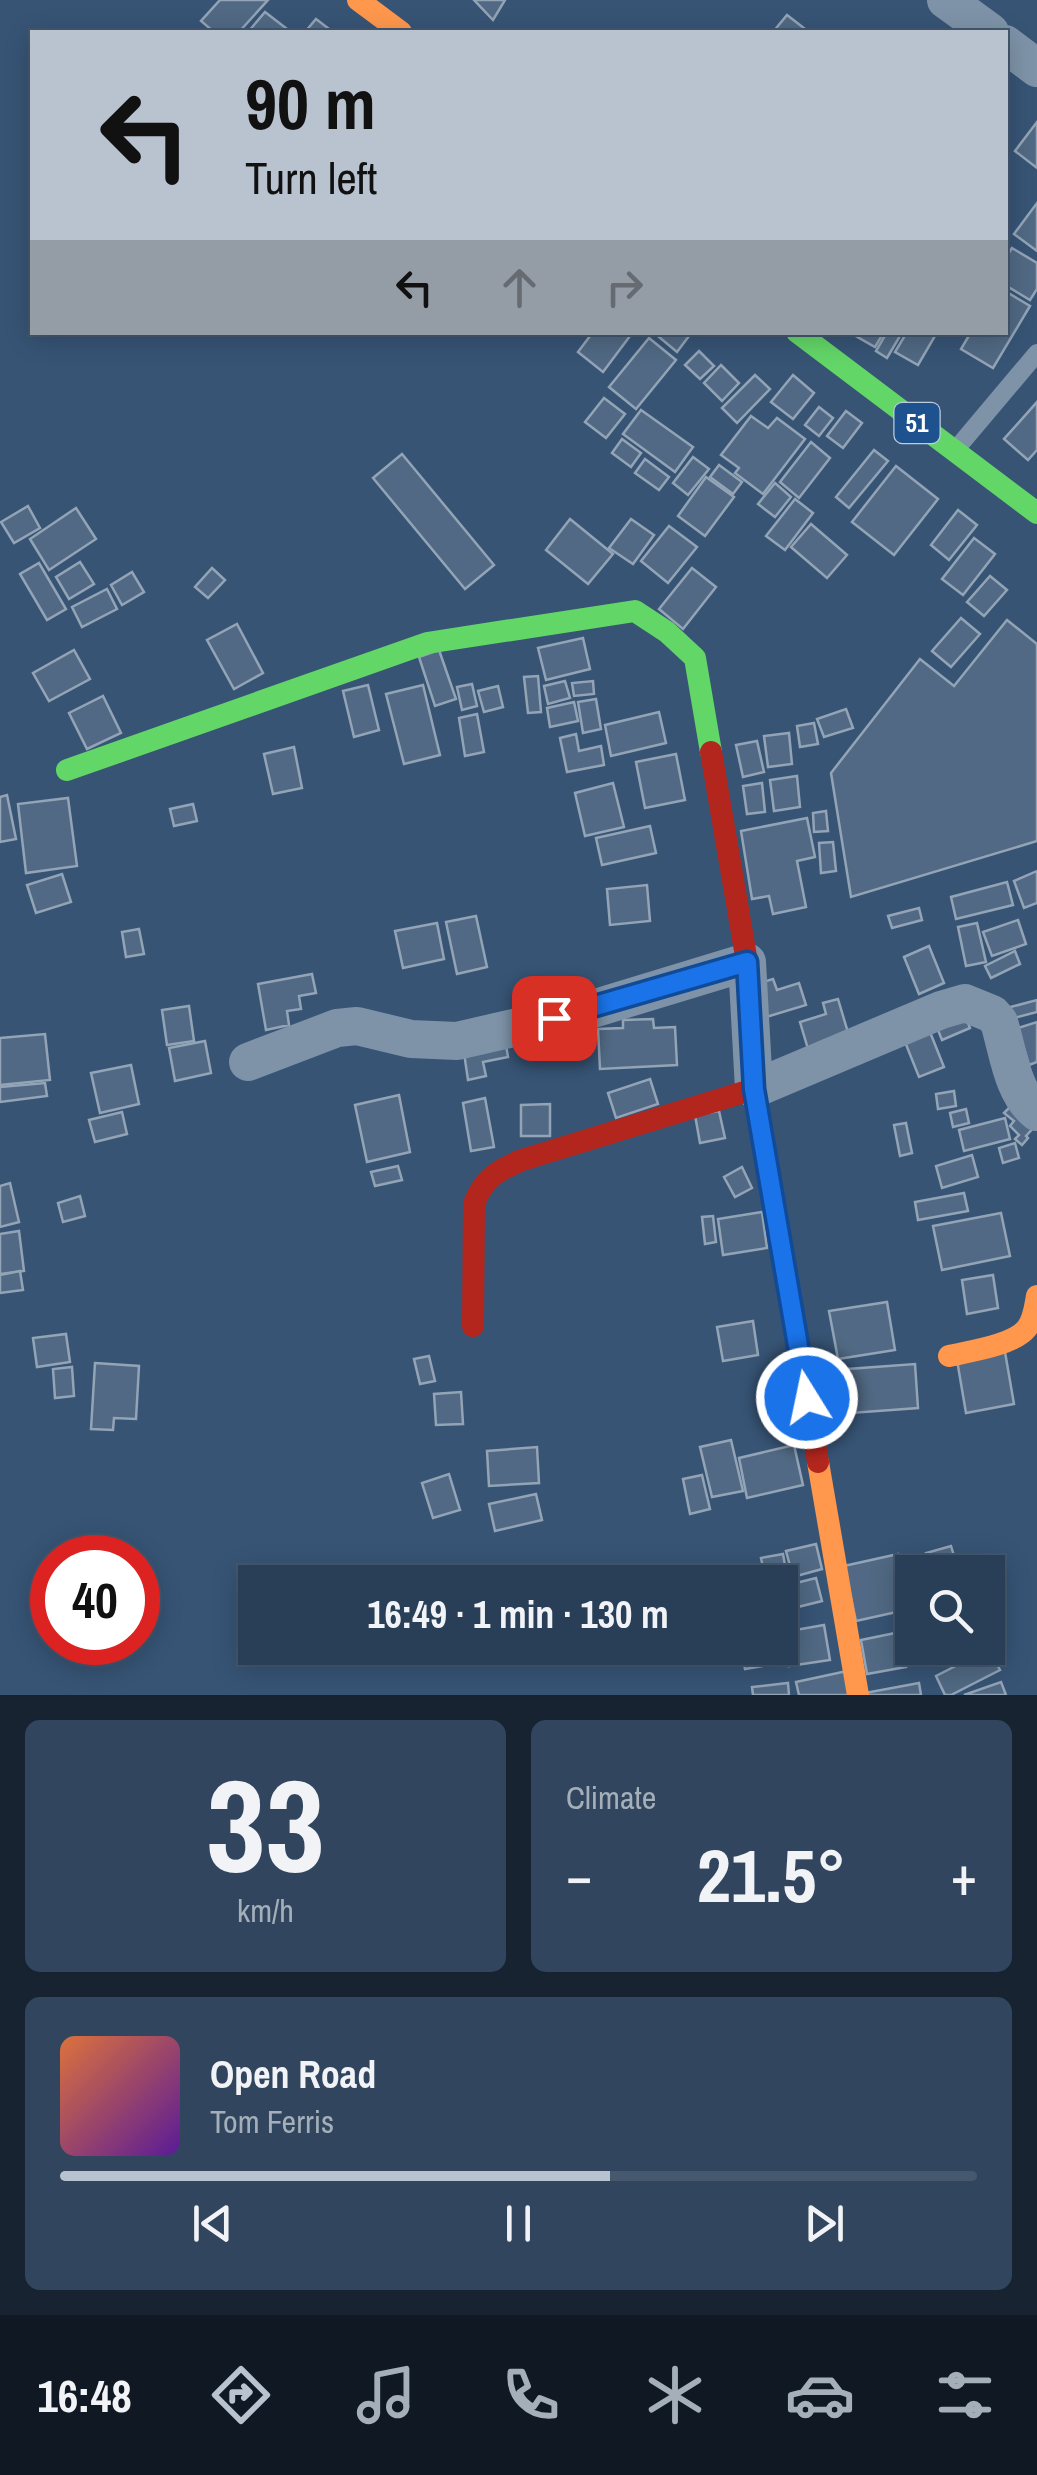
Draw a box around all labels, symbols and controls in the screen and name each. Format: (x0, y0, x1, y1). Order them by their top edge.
text: 90 m (245, 57, 376, 151)
icon: left (80, 70, 210, 200)
text: Turn left (245, 147, 377, 208)
icon: left (387, 260, 442, 315)
icon: ahead (492, 260, 547, 315)
icon: right (597, 260, 652, 315)
road number: 51 (894, 403, 940, 443)
pin (512, 976, 597, 1061)
icon: arrive (527, 991, 582, 1046)
position arrow (755, 1346, 859, 1450)
speed limit sign: 40 (30, 1535, 160, 1665)
map controls (895, 1555, 1005, 1665)
button: search (895, 1555, 1005, 1665)
text: 16:49 · 1 min · 130 m (367, 1589, 669, 1640)
text: 33 (206, 1736, 325, 1912)
text: Climate (566, 1776, 656, 1819)
text: 21.5° (697, 1824, 846, 1925)
text: − (566, 1838, 592, 1912)
text: + (951, 1838, 977, 1912)
text: km/h (237, 1889, 294, 1932)
text: Open Road (210, 2049, 376, 2100)
text: Tom Ferris (210, 2100, 334, 2143)
icon: previous (185, 2196, 240, 2251)
icon: pause (491, 2196, 546, 2251)
icon: next (797, 2196, 852, 2251)
icon: directions (206, 2360, 276, 2430)
icon: music (351, 2360, 421, 2430)
icon: phone (496, 2360, 566, 2430)
icon: climate (640, 2360, 710, 2430)
icon: car (785, 2360, 855, 2430)
icon: filters (930, 2360, 1000, 2430)
text: 16:48 (37, 2365, 132, 2426)

